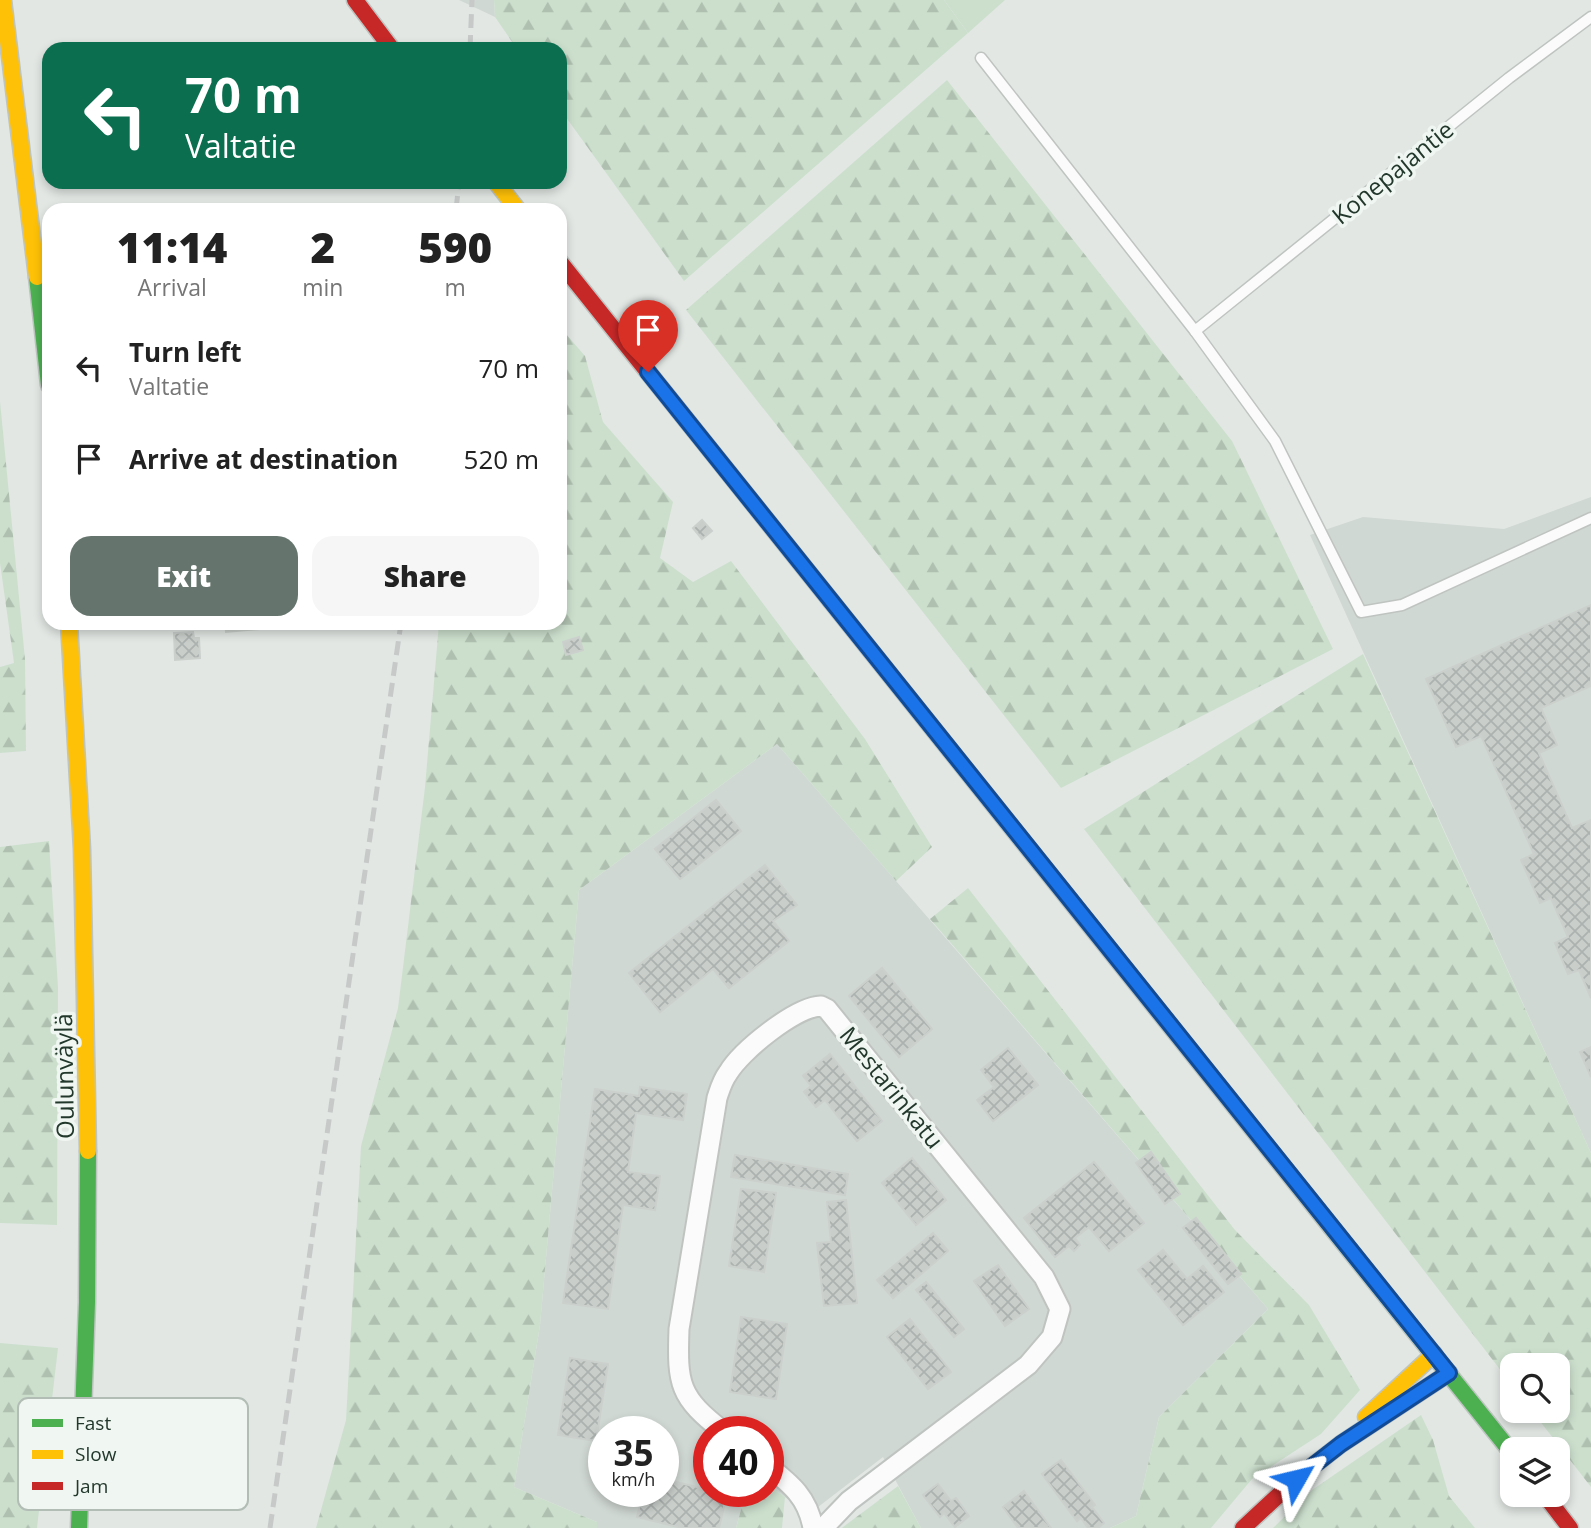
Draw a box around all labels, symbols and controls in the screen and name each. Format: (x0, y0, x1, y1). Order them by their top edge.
text: 70 m (185, 61, 302, 127)
icon: left (70, 70, 161, 161)
street label: Konepajantie (1324, 113, 1460, 231)
text: Valtatie (185, 124, 297, 167)
text: 11:14 (117, 218, 227, 275)
text: 2 (311, 218, 335, 275)
text: 590 (418, 218, 492, 275)
text: Arrival (138, 271, 207, 303)
text: min (302, 271, 343, 303)
text: m (445, 271, 466, 303)
pin (618, 300, 678, 372)
icon: arrive (629, 311, 667, 349)
text: Turn left (129, 334, 241, 370)
icon: left (70, 349, 108, 387)
text: 70 m (478, 350, 539, 386)
text: Valtatie (129, 370, 209, 402)
icon: arrive (70, 440, 108, 478)
text: Arrive at destination (129, 441, 398, 477)
text: 520 m (464, 441, 539, 477)
button: Exit (70, 536, 298, 616)
button: Share (312, 536, 539, 616)
street label: Oulunväylä (46, 1013, 81, 1139)
street label: Mestarinkatu (833, 1019, 952, 1155)
map controls (1500, 1353, 1570, 1507)
button: search (1500, 1353, 1570, 1423)
legend (18, 1398, 248, 1510)
text: Fast (75, 1410, 111, 1436)
speed limit sign: 40 (693, 1416, 784, 1507)
text: 35 (613, 1429, 654, 1476)
button: layers (1500, 1437, 1570, 1507)
text: Slow (75, 1441, 117, 1467)
position arrow (1259, 1442, 1333, 1516)
text: km/h (612, 1467, 655, 1491)
text: Jam (73, 1473, 108, 1499)

